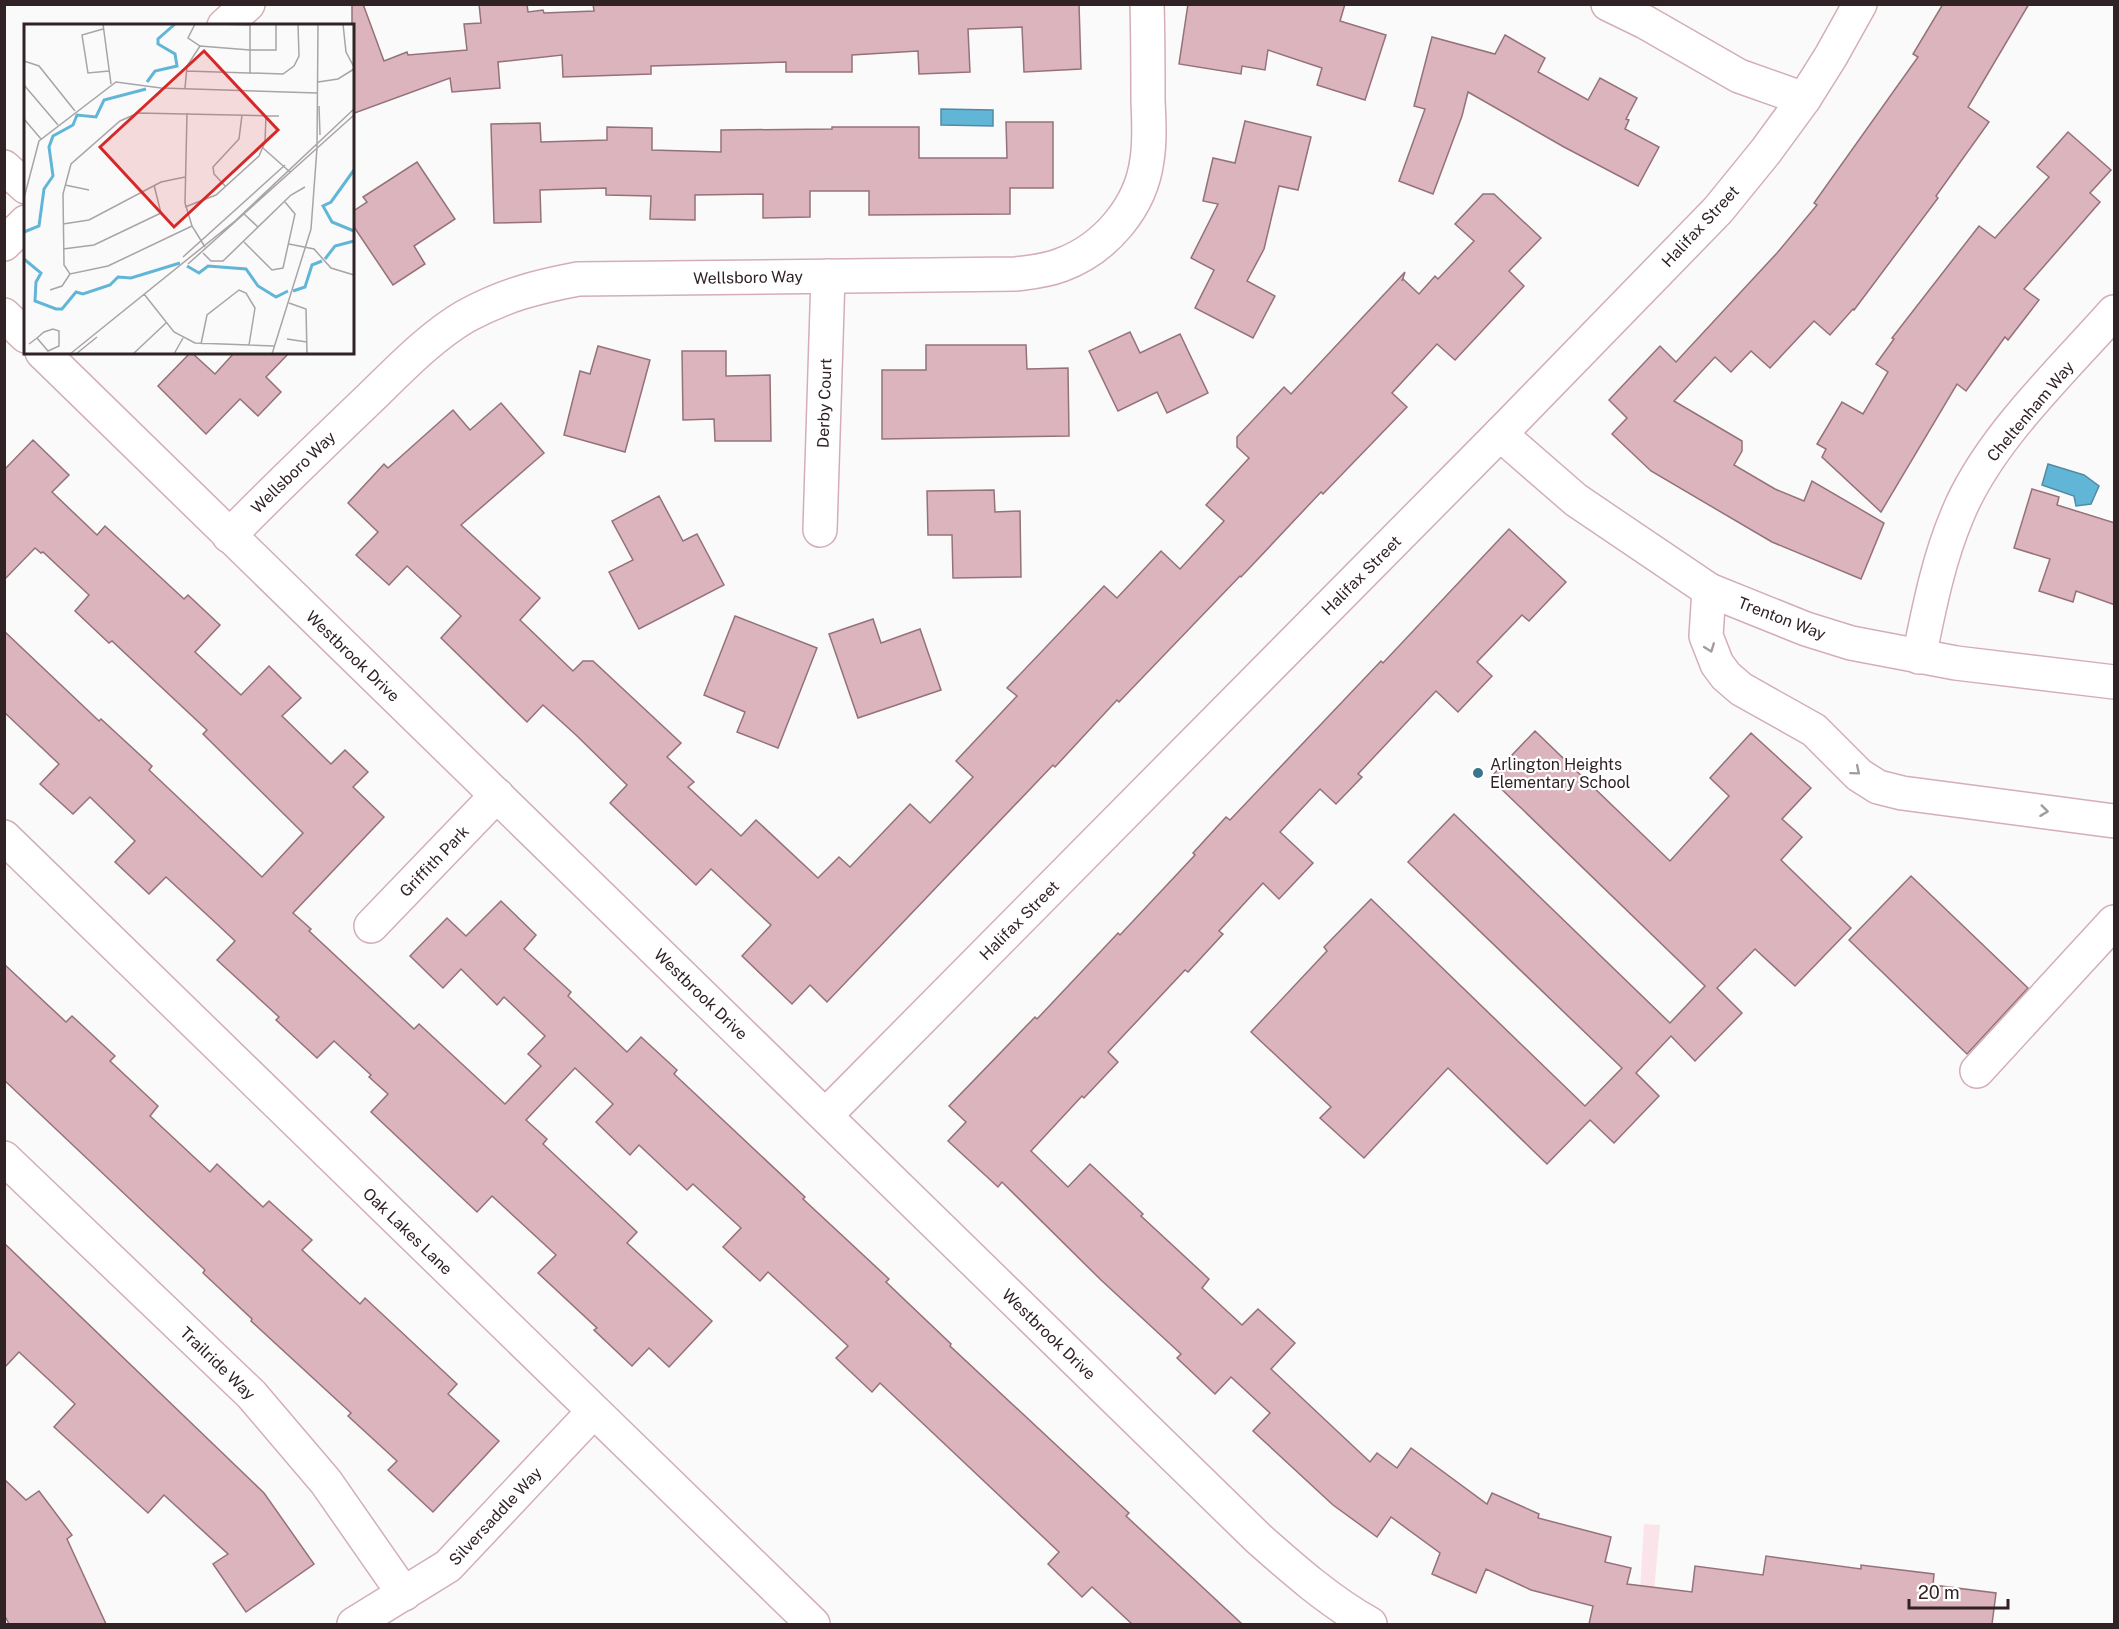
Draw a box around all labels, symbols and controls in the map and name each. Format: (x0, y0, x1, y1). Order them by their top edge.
inset map (24, 24, 354, 354)
street label: Halifax Street (1658, 182, 1743, 271)
street label: Wellsboro Way (693, 267, 803, 288)
street label: Cheltenham Way (1983, 357, 2078, 465)
street label: Derby Court (813, 358, 836, 448)
street label: Wellsboro Way (247, 427, 340, 517)
street label: Halifax Street (1318, 532, 1405, 619)
street label: Trenton Way (1735, 593, 1829, 644)
street label: Westbrook Drive (302, 607, 403, 706)
one-way arrow (1703, 642, 1716, 653)
place label: Arlington Heights Elementary School (1490, 755, 1631, 792)
one-way arrow (1849, 764, 1860, 775)
marker: Arlington Heights Elementary School (1471, 766, 1485, 780)
one-way arrow (2039, 805, 2048, 817)
street label: Griffith Park (396, 822, 473, 901)
street label: Halifax Street (976, 877, 1063, 964)
street label: Westbrook Drive (650, 945, 751, 1044)
street label: Oak Lakes Lane (359, 1184, 456, 1279)
street label: Westbrook Drive (998, 1285, 1099, 1384)
street label: Trailride Way (176, 1323, 259, 1404)
street label: Silversaddle Way (445, 1463, 546, 1569)
scale bar (1909, 1572, 2008, 1610)
text: 20 m (1918, 1582, 1960, 1603)

